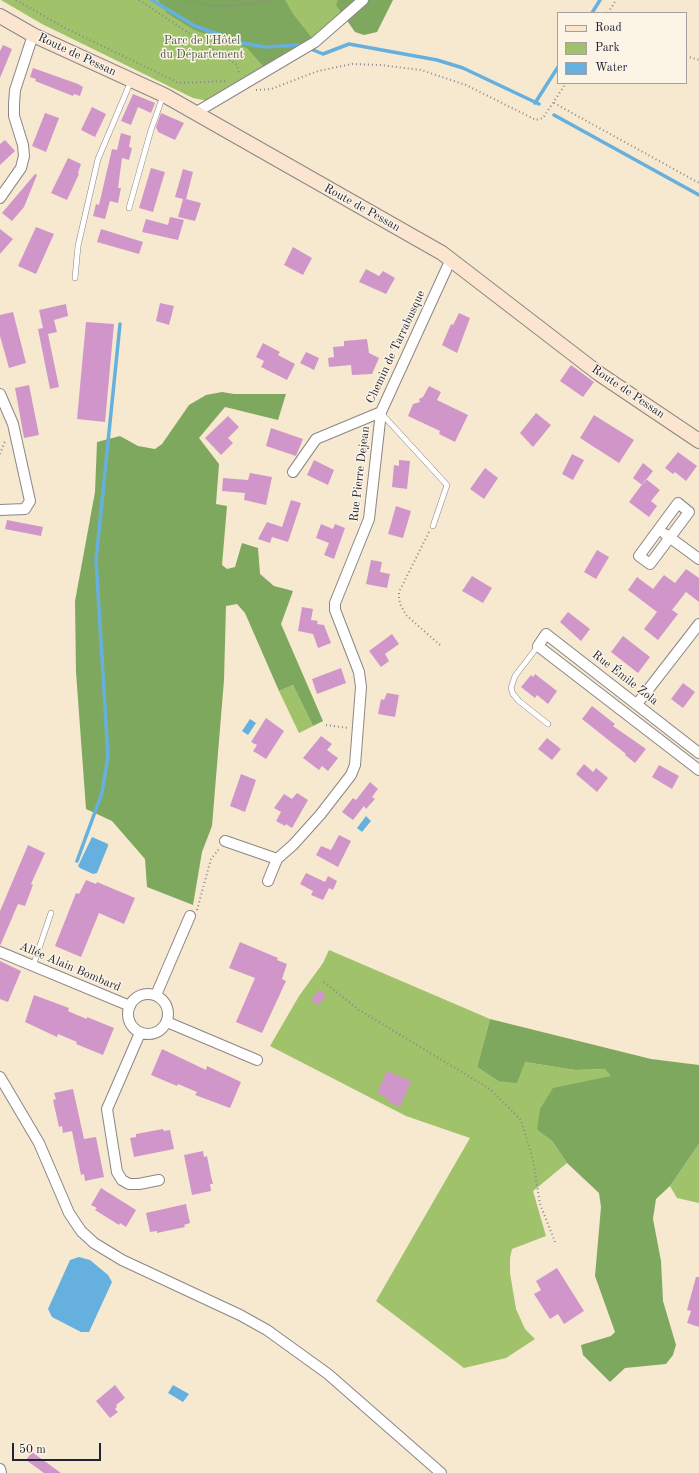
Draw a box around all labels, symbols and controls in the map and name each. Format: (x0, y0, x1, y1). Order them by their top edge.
legend (557, 12, 687, 84)
text: Road (595, 22, 622, 34)
street label: Route de Pessan (35, 31, 119, 79)
park label: Parc de l'Hôtel du Département (160, 34, 244, 62)
text: Park (595, 42, 620, 54)
text: Water (595, 62, 627, 74)
street label: Route de Pessan (321, 181, 403, 235)
street label: Chemin de Tarrabusque (363, 288, 429, 406)
street label: Route de Pessan (589, 362, 667, 422)
street label: Rue Pierre Dejean (347, 425, 373, 523)
street label: Rue Émile Zola (589, 648, 661, 708)
street label: Allée Alain Bombard (17, 939, 123, 995)
scale bar (14, 1435, 103, 1461)
text: 50 m (19, 1444, 46, 1456)

